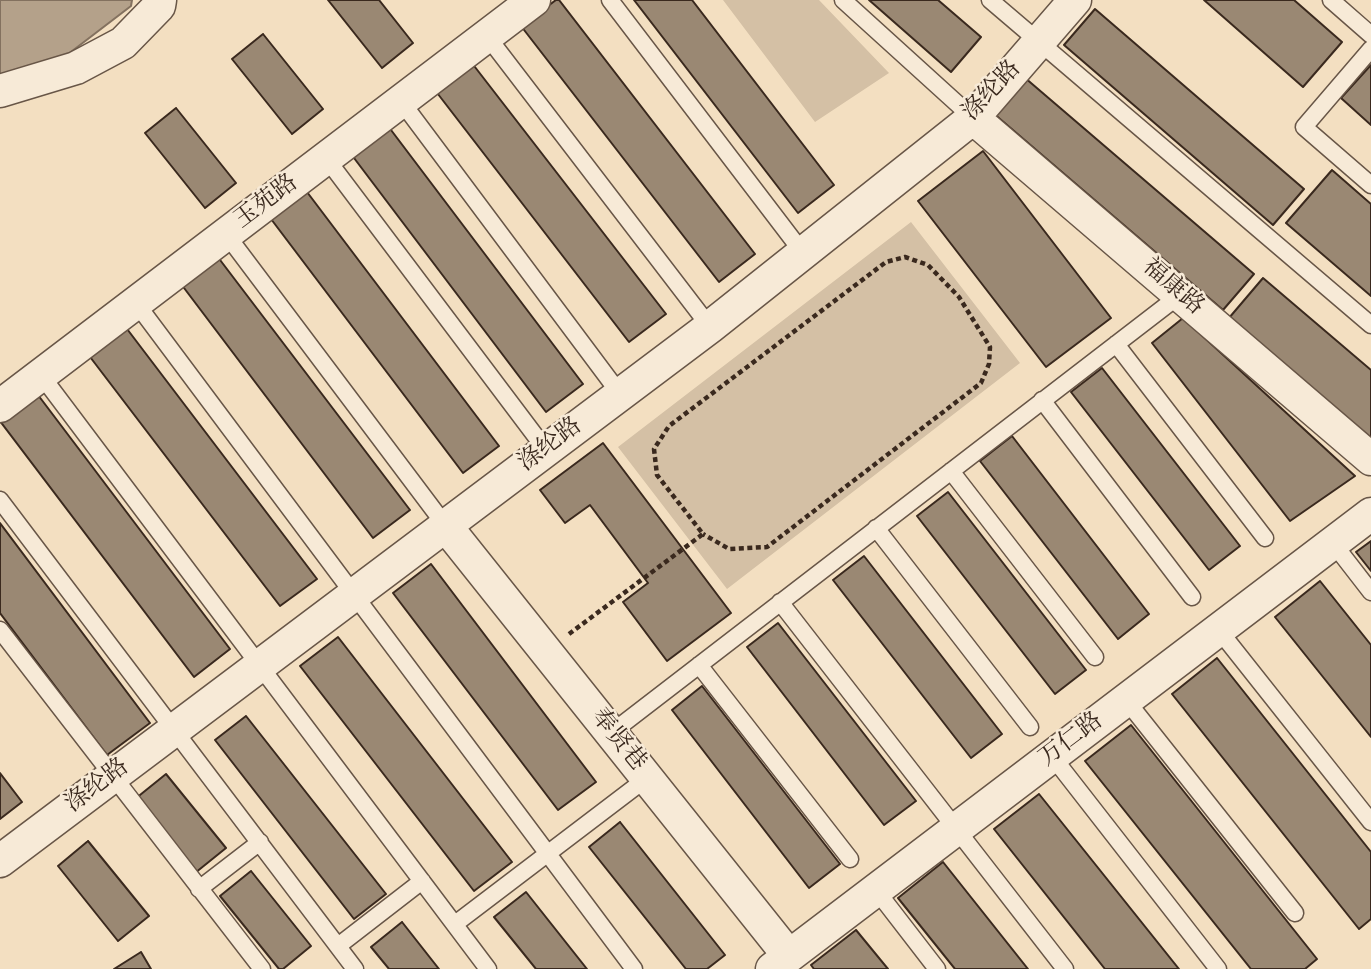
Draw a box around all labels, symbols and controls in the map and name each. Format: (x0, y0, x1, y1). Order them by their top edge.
street label: 涤纶路 (958, 56, 1028, 128)
street label: 玉苑路 (230, 170, 304, 236)
street label: 福康路 (1135, 254, 1209, 322)
street label: 涤纶路 (514, 413, 588, 479)
street label: 奉贤巷 (583, 704, 651, 778)
street label: 万仁路 (1035, 708, 1109, 774)
street label: 涤纶路 (61, 754, 135, 820)

